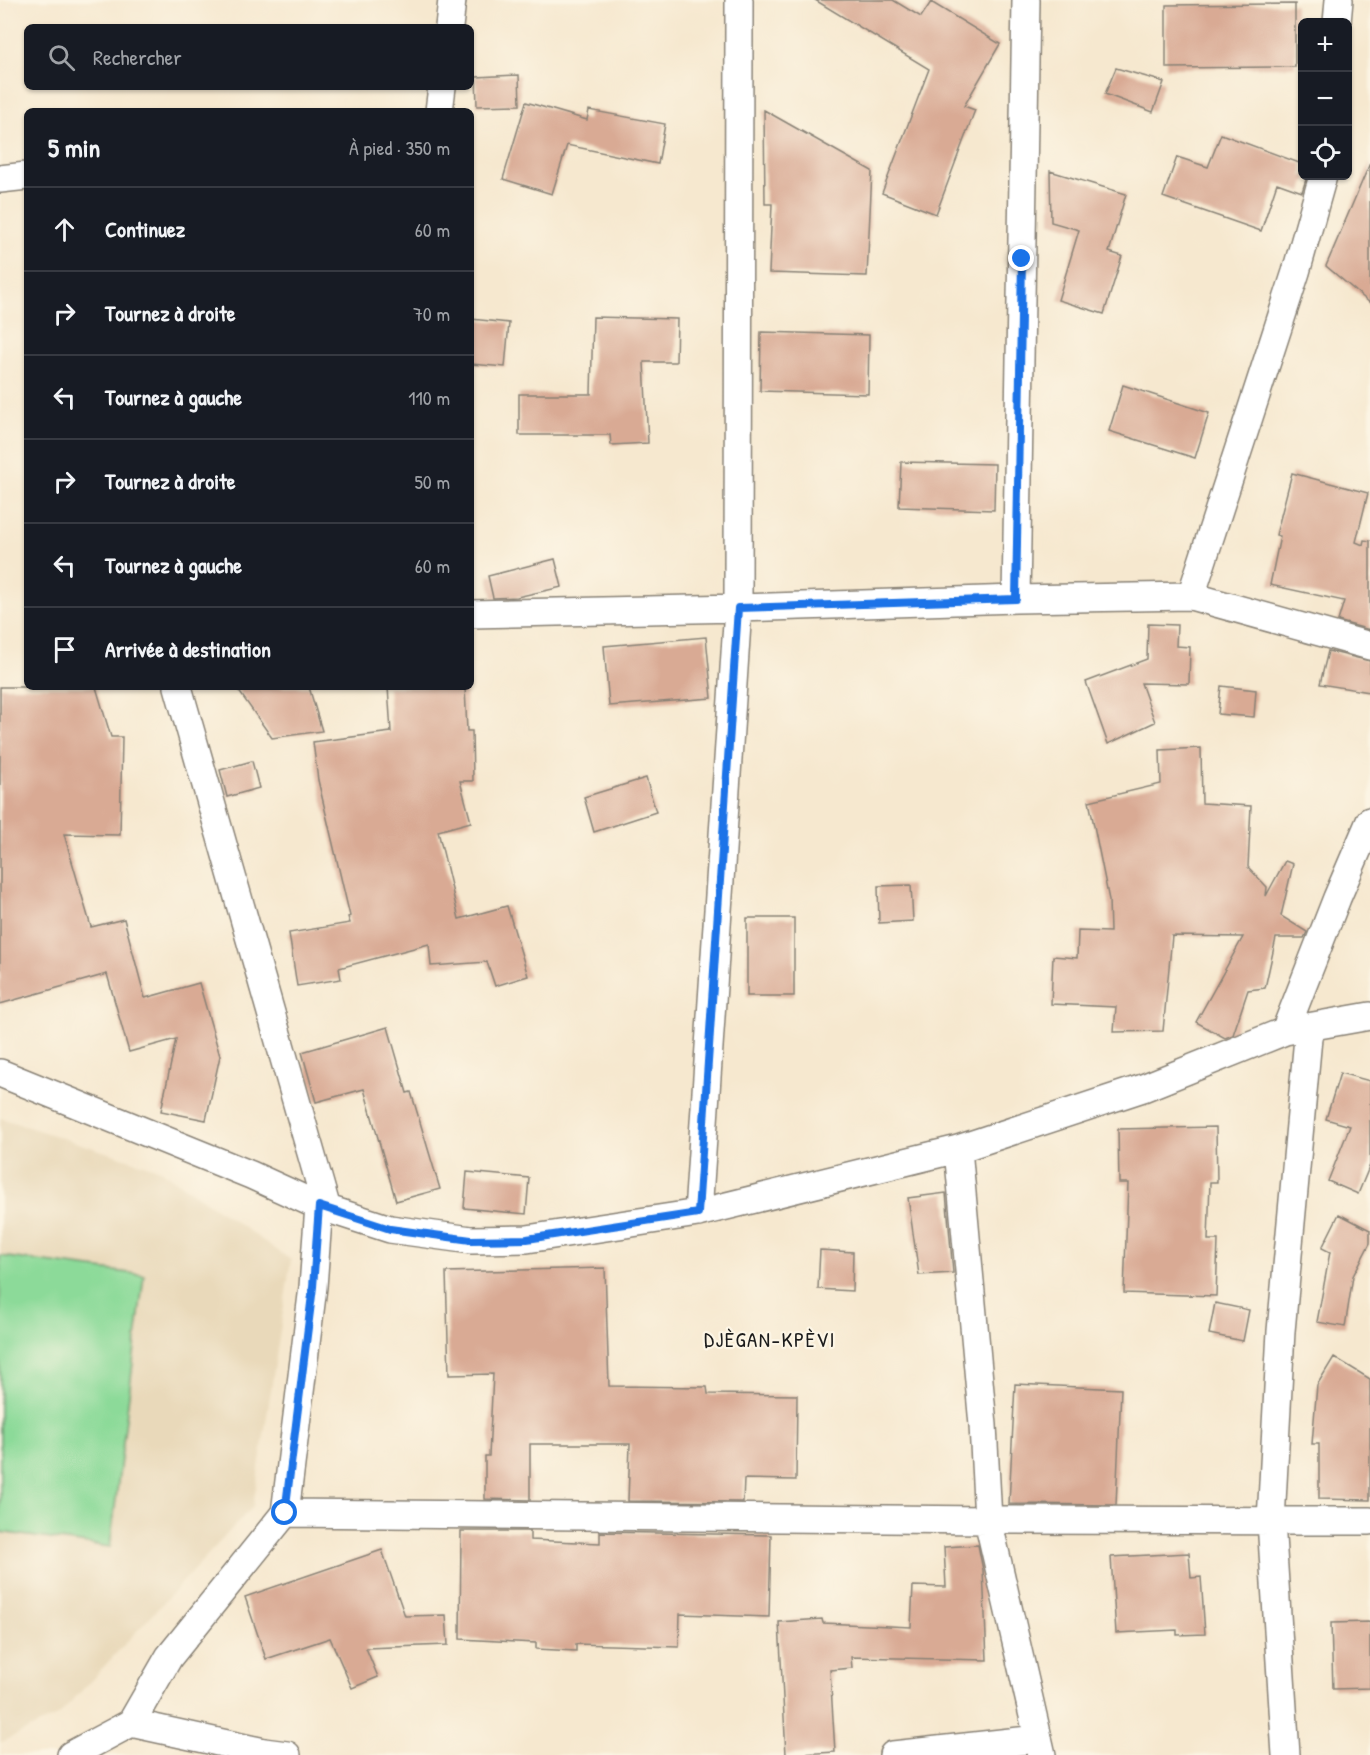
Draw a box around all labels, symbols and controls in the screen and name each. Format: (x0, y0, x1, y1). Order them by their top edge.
map controls (1298, 18, 1352, 180)
button: + (1298, 18, 1352, 72)
search box (24, 24, 474, 90)
icon: search (45, 41, 78, 74)
text: Rechercher (93, 42, 182, 72)
button: − (1298, 72, 1352, 126)
button: locate (1298, 126, 1352, 180)
text: 5 min (48, 130, 100, 165)
text: À pied · 350 m (349, 134, 450, 161)
icon: ahead (48, 213, 81, 246)
text: Continuez (105, 214, 185, 244)
text: 60 m (415, 216, 450, 243)
route end (1008, 245, 1034, 271)
icon: right (48, 297, 81, 330)
text: Tournez à droite (105, 298, 235, 328)
text: 70 m (413, 300, 450, 327)
icon: left (48, 381, 81, 414)
text: Tournez à gauche (105, 382, 242, 412)
text: 110 m (408, 384, 450, 411)
icon: right (48, 465, 81, 498)
text: Tournez à droite (105, 466, 235, 496)
text: 50 m (414, 468, 450, 495)
icon: left (48, 549, 81, 582)
text: Tournez à gauche (105, 550, 242, 580)
text: 60 m (415, 552, 450, 579)
icon: arrive (48, 633, 81, 666)
text: Arrivée à destination (105, 634, 271, 664)
district label: DJÈGAN-KPÈVI (704, 1325, 836, 1354)
route start (271, 1499, 297, 1525)

